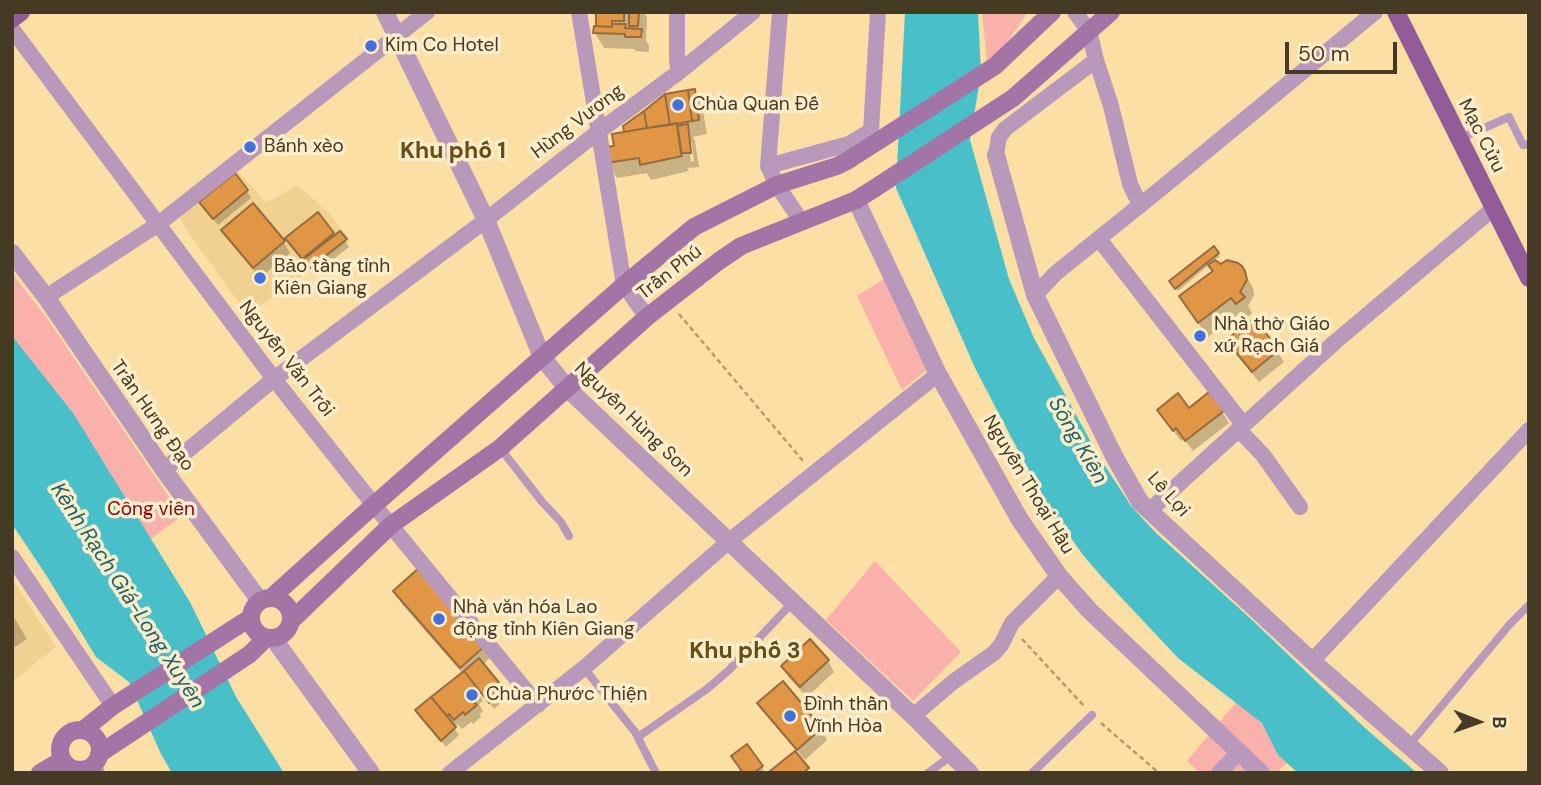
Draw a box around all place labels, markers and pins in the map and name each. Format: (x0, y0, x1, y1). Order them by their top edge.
place label: Kim Co Hotel (385, 35, 499, 57)
marker: Kim Co Hotel (363, 38, 379, 54)
place label: Chùa Quan Đế (692, 94, 819, 116)
marker: Chùa Quan Đế (670, 97, 686, 113)
place label: Bánh xèo (264, 136, 344, 158)
marker: Bánh xèo (242, 139, 258, 155)
place label: Bảo tàng tỉnh Kiên Giang (274, 256, 390, 300)
marker: Bảo tàng tỉnh Kiên Giang (252, 270, 268, 286)
place label: Nhà thờ Giáo xứ Rạch Giá (1214, 314, 1330, 358)
marker: Nhà thờ Giáo xứ Rạch Giá (1192, 328, 1208, 344)
place label: Nhà văn hóa Lao động tỉnh Kiên Giang (453, 597, 635, 641)
marker: Nhà văn hóa Lao động tỉnh Kiên Giang (431, 611, 447, 627)
place label: Chùa Phước Thiện (486, 684, 647, 706)
marker: Chùa Phước Thiện (464, 687, 480, 703)
place label: Đình thần Vĩnh Hòa (804, 694, 888, 738)
marker: Đình thần Vĩnh Hòa (782, 708, 798, 724)

